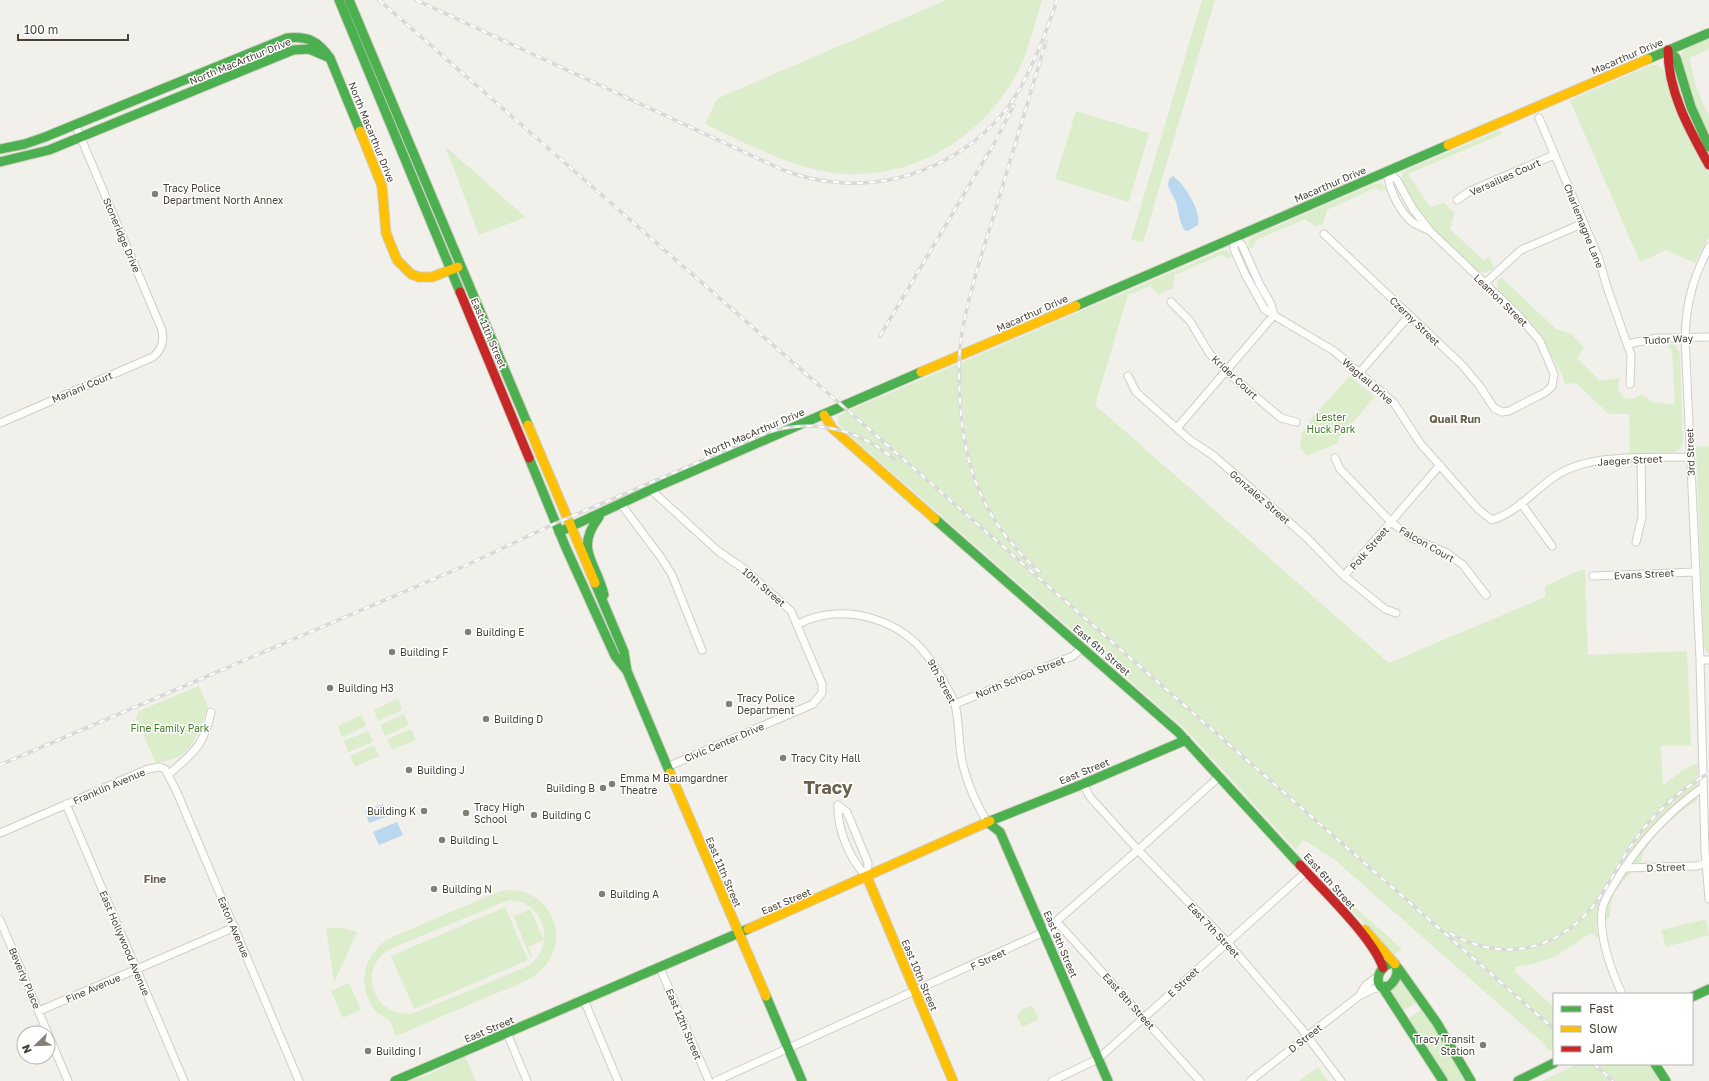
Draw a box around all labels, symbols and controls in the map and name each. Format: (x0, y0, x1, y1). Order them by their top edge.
scale bar (18, 16, 128, 42)
text: 100 m (24, 22, 58, 37)
street label: North MacArthur Drive (188, 35, 293, 87)
street label: Macarthur Drive (1589, 35, 1665, 77)
street label: North Macarthur Drive (346, 80, 398, 184)
street label: Versailles Court (1468, 156, 1542, 198)
street label: Macarthur Drive (1292, 163, 1368, 205)
place label: Tracy Police Department North Annex (163, 182, 284, 206)
street label: Charlemagne Lane (1562, 182, 1606, 270)
marker: Tracy Police Department North Annex (150, 189, 160, 199)
street label: Stoneridge Drive (101, 196, 143, 274)
street label: Leamon Street (1472, 271, 1530, 329)
street label: Macarthur Drive (994, 292, 1070, 334)
street label: Czerny Street (1387, 294, 1443, 348)
street label: East 11th Street (469, 296, 509, 370)
street label: Tudor Way (1643, 332, 1694, 346)
street label: Krider Court (1209, 353, 1261, 401)
street label: Wagtail Drive (1340, 356, 1396, 407)
street label: Mariani Court (50, 369, 114, 405)
street label: North MacArthur Drive (702, 405, 806, 459)
park label: Lester Huck Park (1307, 411, 1356, 435)
district label: Quail Run (1429, 412, 1481, 425)
street label: 3rd Street (1683, 428, 1697, 476)
street label: Jaeger Street (1597, 452, 1663, 468)
street label: Gonzalez Street (1227, 468, 1293, 526)
street label: Falcon Court (1397, 523, 1457, 565)
street label: Polk Street (1347, 524, 1391, 572)
street label: 10th Street (740, 565, 788, 609)
street label: Evans Street (1613, 566, 1675, 582)
street label: East 6th Street (1071, 622, 1133, 678)
place label: Building E (476, 626, 524, 638)
marker: Building E (463, 627, 473, 637)
place label: Building F (400, 646, 448, 658)
marker: Building F (387, 647, 397, 657)
street label: North School Street (973, 654, 1067, 700)
street label: 9th Street (925, 657, 959, 705)
place label: Building H3 (338, 682, 394, 694)
marker: Building H3 (325, 683, 335, 693)
place label: Tracy Police Department (737, 692, 795, 716)
marker: Tracy Police Department (724, 699, 734, 709)
place label: Building D (494, 713, 543, 725)
marker: Building D (481, 714, 491, 724)
street label: Civic Center Drive (682, 720, 766, 764)
park label: Fine Family Park (131, 722, 210, 734)
place label: Tracy City Hall (791, 752, 861, 764)
marker: Tracy City Hall (778, 753, 788, 763)
street label: East Street (1057, 755, 1111, 787)
place label: Building J (417, 764, 465, 776)
street label: Franklin Avenue (71, 765, 147, 807)
marker: Building J (404, 765, 414, 775)
place label: Emma M Baumgardner Theatre (620, 772, 728, 796)
district label: Tracy (803, 776, 853, 798)
marker: Emma M Baumgardner Theatre (607, 779, 617, 789)
place label: Building B (546, 782, 595, 794)
marker: Building B (598, 783, 608, 793)
place label: Tracy High School (474, 801, 525, 825)
place label: Building K (367, 805, 416, 817)
marker: Building K (419, 806, 429, 816)
marker: Tracy High School (461, 808, 471, 818)
place label: Building C (542, 809, 591, 821)
marker: Building C (529, 810, 539, 820)
place label: Building L (450, 834, 498, 846)
marker: Building L (437, 835, 447, 845)
street label: East 11th Street (704, 835, 744, 909)
street label: East 6th Street (1302, 850, 1358, 912)
street label: D Street (1646, 860, 1686, 874)
district label: Fine (144, 872, 167, 885)
place label: Building N (442, 883, 492, 895)
marker: Building N (429, 884, 439, 894)
street label: East Street (759, 885, 813, 917)
place label: Building A (610, 888, 659, 900)
street label: East Hollywood Avenue (97, 889, 153, 998)
marker: Building A (597, 889, 607, 899)
street label: Eaton Avenue (216, 895, 252, 960)
street label: East 7th Street (1185, 900, 1243, 960)
street label: East 9th Street (1041, 909, 1081, 979)
street label: East 10th Street (899, 937, 941, 1013)
street label: Beverly Place (7, 946, 43, 1011)
street label: F Street (968, 946, 1008, 972)
street label: E Street (1165, 965, 1201, 999)
street label: East 8th Street (1101, 970, 1157, 1032)
street label: Fine Avenue (64, 971, 122, 1005)
street label: East 12th Street (664, 987, 704, 1061)
legend (1553, 993, 1693, 1065)
text: Fast (1589, 1001, 1614, 1016)
street label: East Street (462, 1013, 516, 1045)
street label: D Street (1286, 1021, 1324, 1055)
text: Slow (1589, 1021, 1617, 1036)
north arrow (16, 1025, 56, 1065)
place label: Tracy Transit Station (1414, 1033, 1475, 1057)
marker: Tracy Transit Station (1478, 1040, 1488, 1050)
text: Jam (1589, 1041, 1613, 1056)
text: N (19, 1043, 34, 1055)
place label: Building I (376, 1045, 421, 1057)
marker: Building I (363, 1046, 373, 1056)

